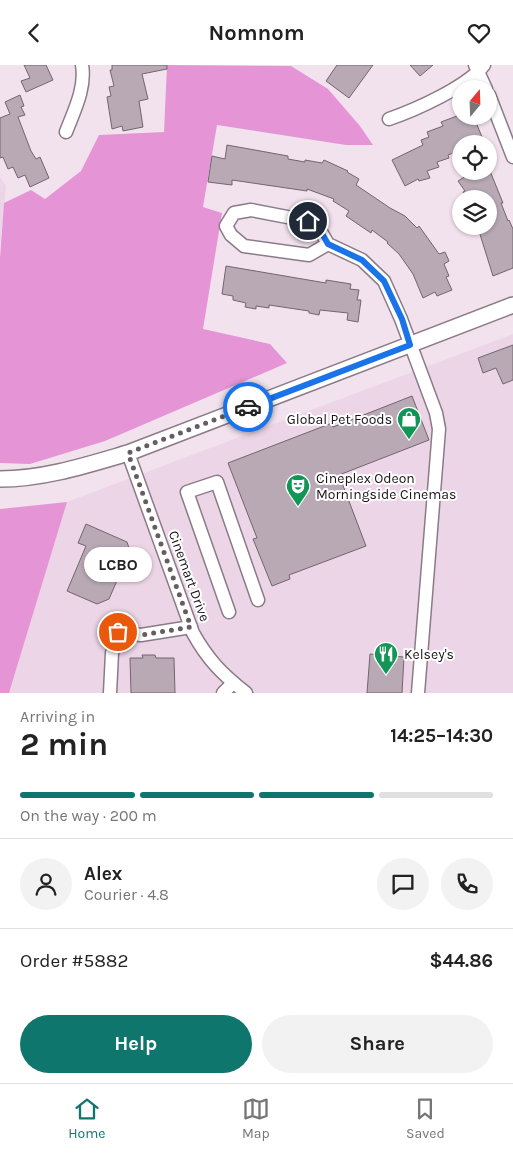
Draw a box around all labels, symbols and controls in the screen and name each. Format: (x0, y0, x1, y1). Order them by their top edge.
icon: back (20, 19, 48, 47)
icon: heart (465, 19, 493, 47)
text: Nomnom (208, 20, 305, 46)
north arrow (452, 80, 498, 125)
map controls (452, 80, 497, 235)
button: locate (452, 135, 497, 180)
button: layers (452, 190, 497, 235)
pin (287, 200, 329, 242)
icon: home (294, 207, 322, 235)
courier (223, 382, 273, 432)
icon: car (234, 393, 262, 421)
shop icon: Global Pet Foods (396, 406, 422, 440)
place label: Global Pet Foods (287, 411, 392, 428)
place label: Cineplex Odeon Morningside Cinemas (316, 470, 456, 503)
theatre icon: Cineplex Odeon Morningside Cinemas (285, 473, 311, 507)
street label: Cinemart Drive (165, 528, 213, 624)
callout: LCBO (84, 547, 152, 582)
text: LCBO (98, 555, 138, 574)
pin (97, 611, 139, 653)
icon: bag (104, 618, 132, 646)
restaurant icon: Kelsey's (373, 641, 399, 675)
place label: Kelsey's (404, 646, 454, 663)
text: Arriving in (20, 707, 95, 726)
text: 14:25–14:30 (390, 725, 493, 747)
text: 2 min (20, 726, 108, 763)
text: On the way · 200 m (20, 806, 157, 825)
button: person (20, 858, 72, 910)
button: chat (377, 858, 429, 910)
button: phone (441, 858, 493, 910)
text: Alex (84, 863, 122, 885)
text: Courier · 4.8 (84, 885, 169, 904)
text: Order #5882 (20, 950, 129, 972)
text: $44.86 (429, 950, 493, 972)
button: Help (20, 1015, 252, 1073)
button: Share (262, 1015, 493, 1073)
tab: Home (68, 1095, 105, 1142)
tab: Map (242, 1095, 270, 1142)
tab: Saved (406, 1095, 445, 1142)

